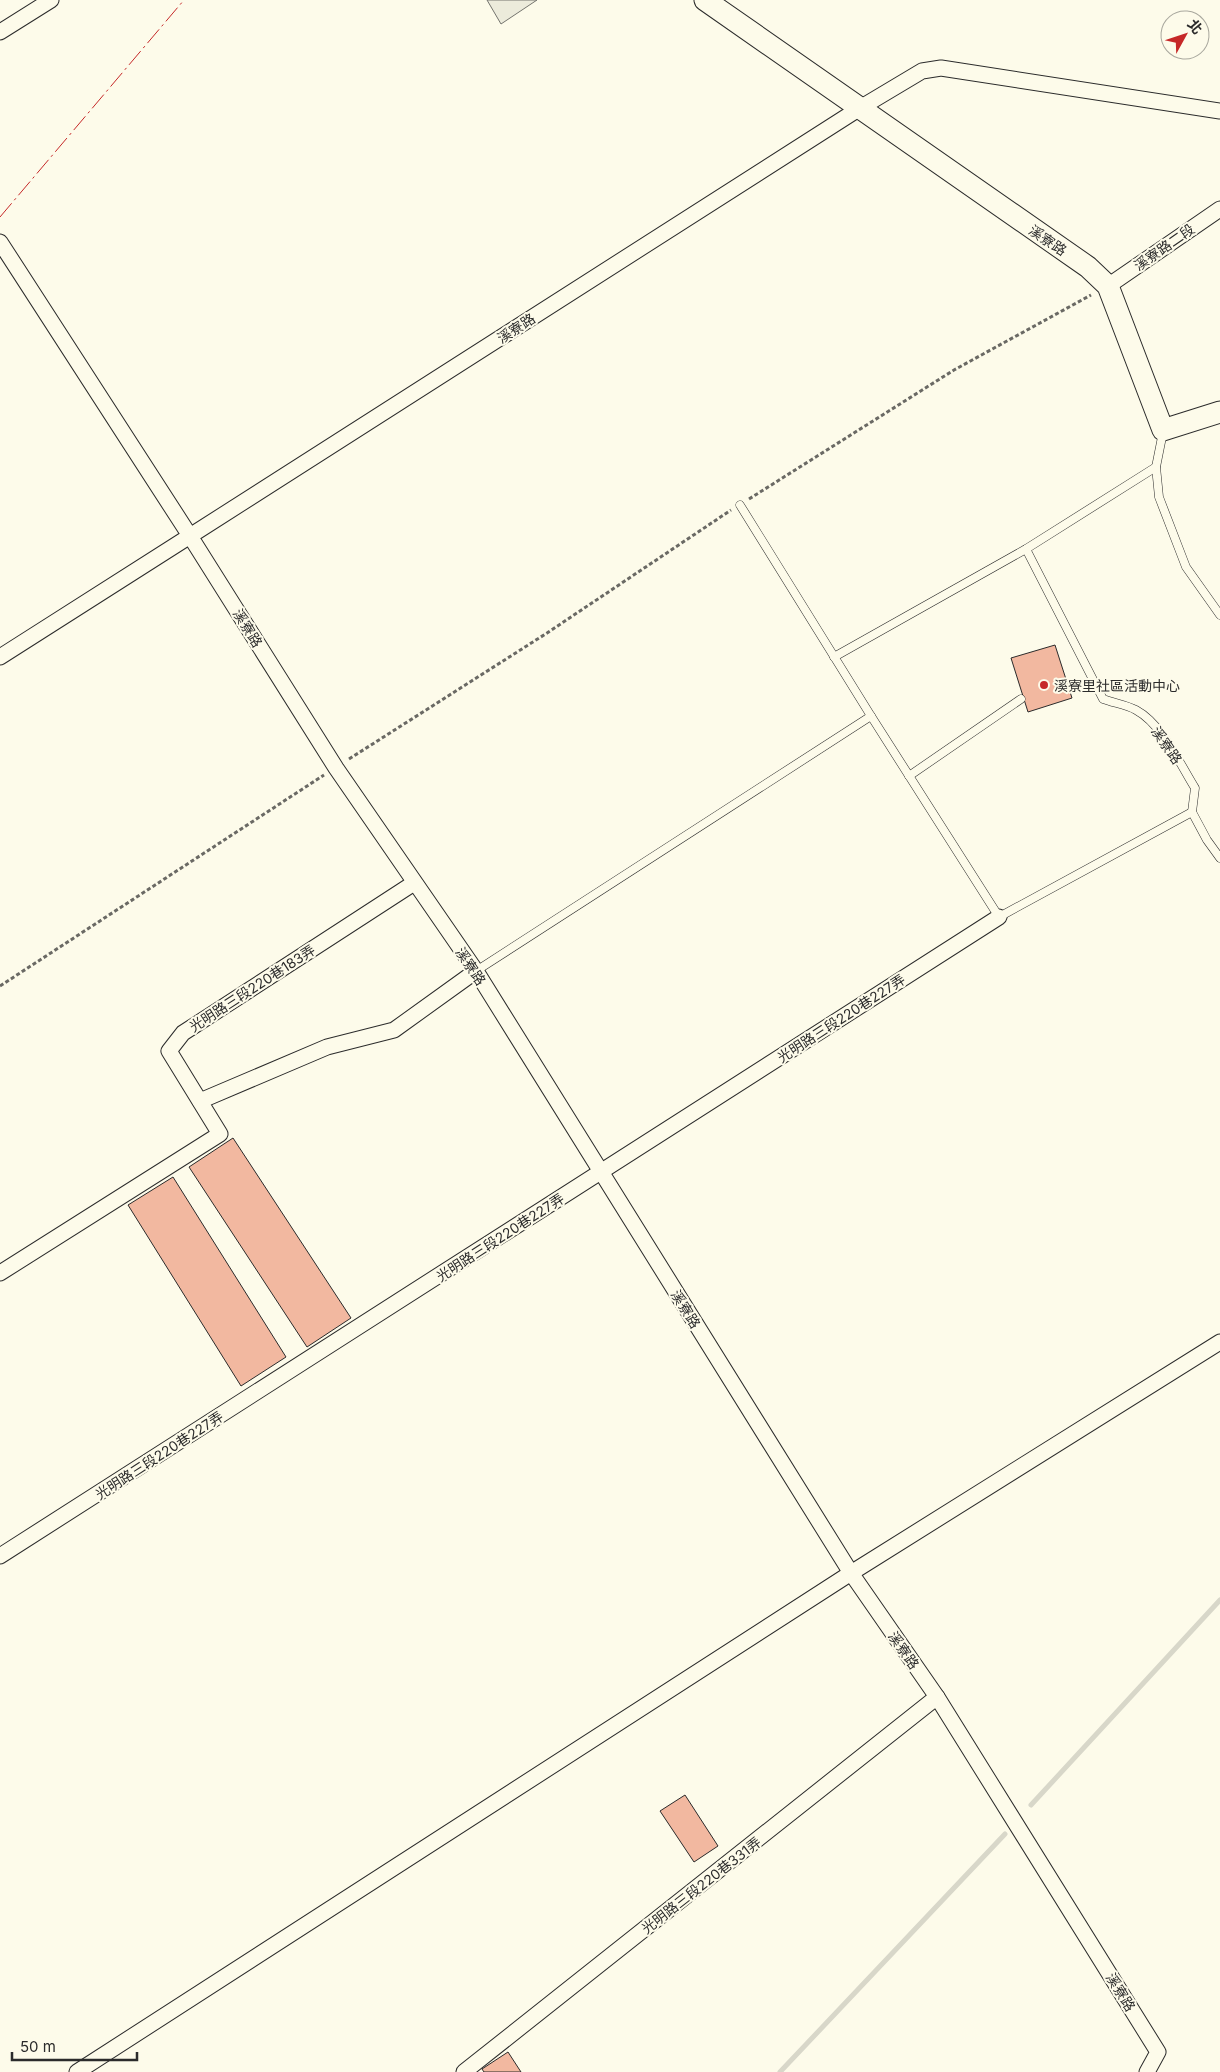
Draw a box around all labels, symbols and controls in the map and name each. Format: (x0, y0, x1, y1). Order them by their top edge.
north arrow (1160, 10, 1210, 60)
text: 北 (1184, 15, 1206, 37)
street label: 溪寮路二段 (1130, 220, 1198, 274)
street label: 溪寮路 (1026, 221, 1070, 259)
street label: 溪寮路 (494, 309, 538, 347)
street label: 溪寮路 (230, 606, 266, 650)
place label: 溪寮里社區活動中心 (1054, 677, 1180, 694)
marker: 溪寮里社區活動中心 (1038, 679, 1050, 691)
street label: 溪寮路 (1148, 723, 1186, 767)
street label: 光明路三段220巷183弄 (186, 941, 318, 1035)
street label: 溪寮路 (452, 944, 490, 988)
street label: 光明路三段220巷227弄 (774, 970, 908, 1066)
street label: 光明路三段220巷227弄 (433, 1189, 567, 1285)
street label: 溪寮路 (668, 1287, 704, 1331)
street label: 光明路三段220巷227弄 (92, 1407, 226, 1503)
street label: 溪寮路 (885, 1628, 923, 1672)
street label: 光明路三段220巷331弄 (638, 1833, 764, 1937)
street label: 溪寮路 (1103, 1970, 1139, 2014)
scale bar (12, 2030, 138, 2062)
text: 50 m (20, 2037, 56, 2056)

